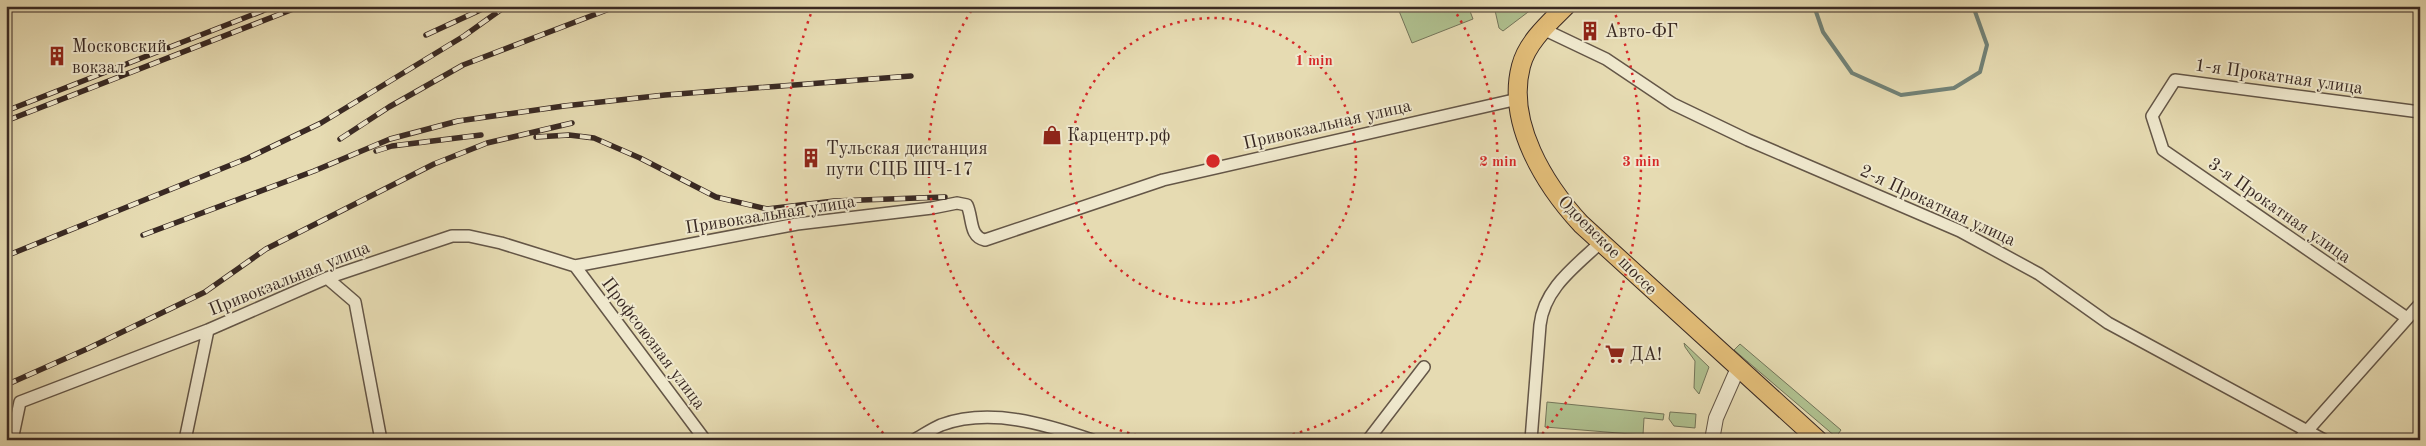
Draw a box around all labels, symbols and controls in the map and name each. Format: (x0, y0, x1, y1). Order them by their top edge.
building icon: Авто-ФГ (1579, 20, 1601, 42)
place label: Авто-ФГ (1605, 23, 1678, 41)
place label: Московский вокзал (72, 38, 167, 77)
building icon: Московский вокзал (46, 45, 68, 67)
text: 1 min (1295, 54, 1333, 69)
street label: 1-я Прокатная улица (2194, 56, 2364, 98)
street label: Привокзальная улица (1241, 97, 1413, 153)
shop icon: Карцентр.рф (1041, 124, 1063, 146)
place label: Карцентр.рф (1067, 127, 1171, 146)
place label: Тульская дистанция пути СЦБ ШЧ-17 (826, 140, 988, 179)
building icon: Тульская дистанция пути СЦБ ШЧ-17 (800, 147, 822, 169)
centre of rings (1204, 152, 1222, 170)
text: 2 min (1479, 155, 1517, 170)
text: 3 min (1622, 155, 1660, 170)
street label: 3-я Прокатная улица (2205, 155, 2354, 267)
street label: 2-я Прокатная улица (1857, 162, 2018, 250)
street label: Привокзальная улица (684, 193, 857, 237)
street label: Одоевское шоссе (1554, 193, 1660, 299)
street label: Привокзальная улица (206, 238, 373, 320)
street label: Профсоюзная улица (597, 274, 709, 414)
supermarket icon: ДА! (1604, 343, 1626, 365)
place label: ДА! (1630, 346, 1662, 364)

